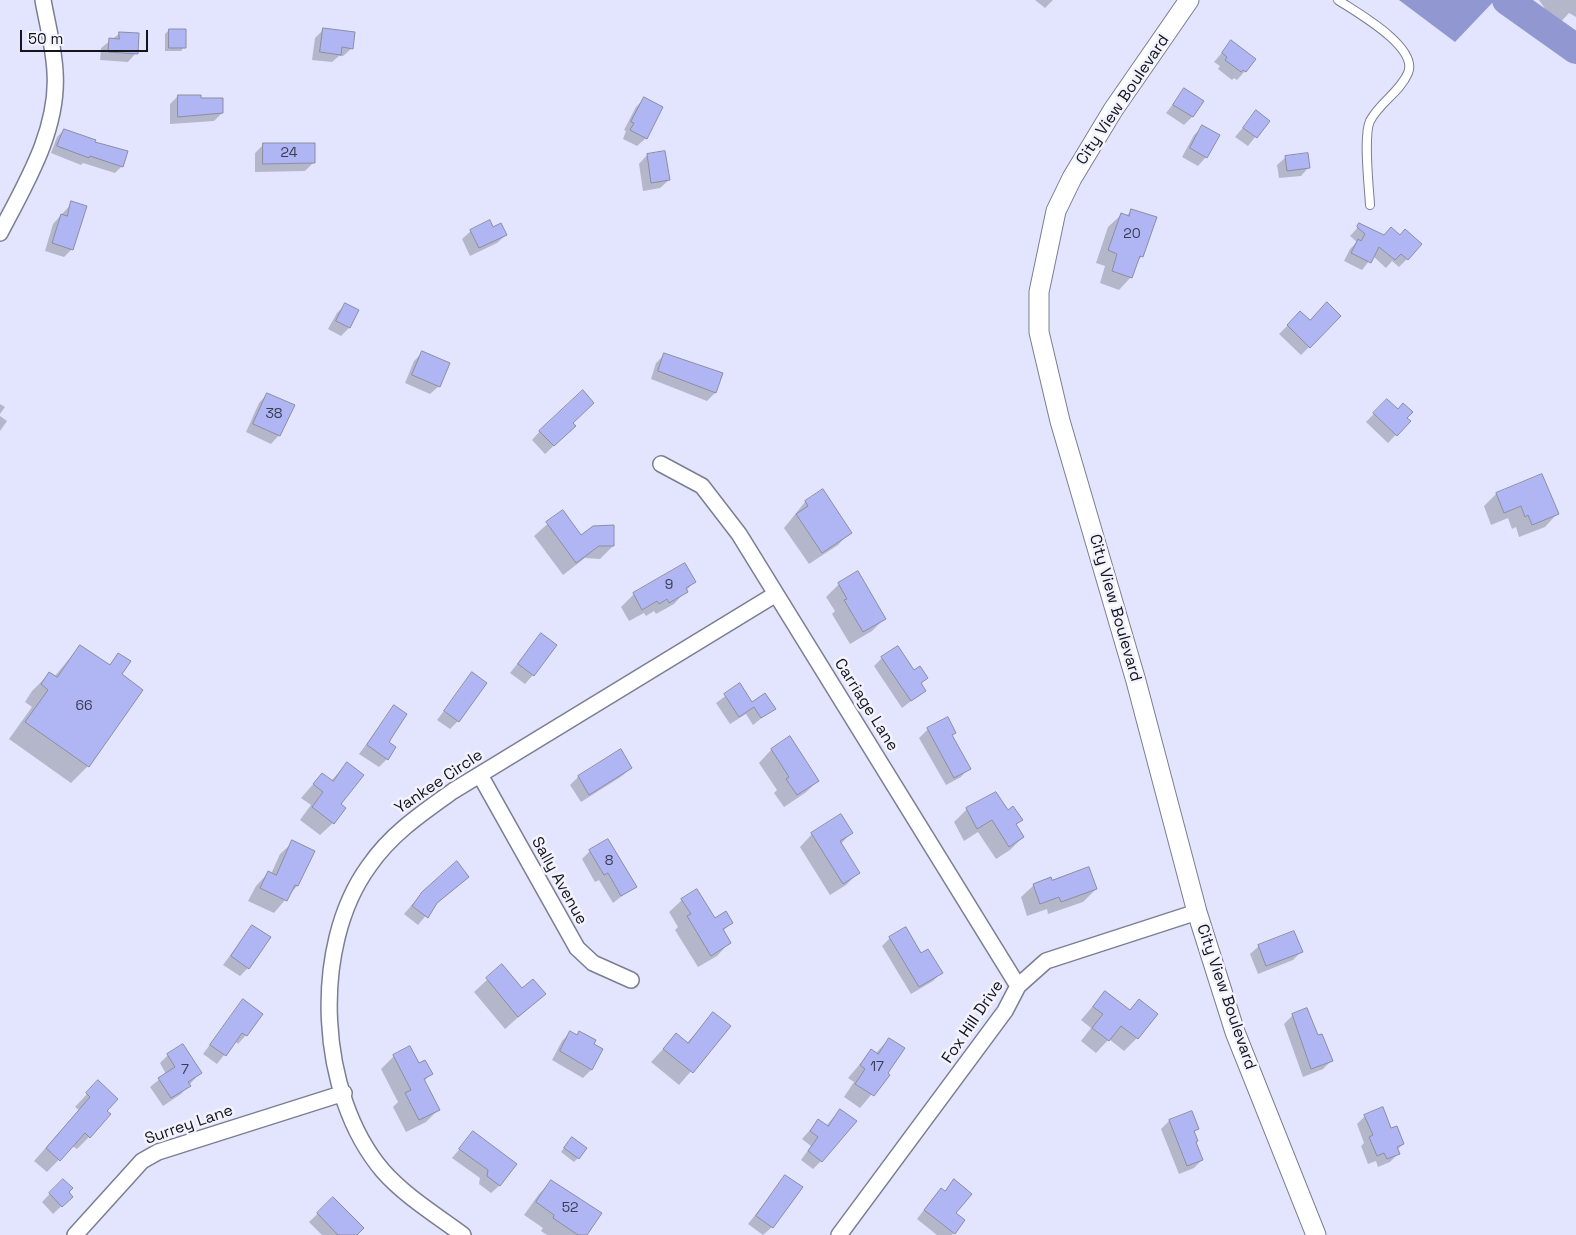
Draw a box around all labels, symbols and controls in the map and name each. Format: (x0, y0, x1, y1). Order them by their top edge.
scale bar (22, 20, 150, 52)
text: 50 m (28, 29, 63, 48)
street label: City View Boulevard (1072, 31, 1174, 169)
house number: 24 (281, 145, 297, 161)
house number: 20 (1123, 226, 1141, 242)
house number: 38 (265, 406, 283, 422)
street label: City View Boulevard (1085, 532, 1145, 684)
house number: 9 (665, 577, 673, 593)
street label: Carriage Lane (830, 655, 902, 755)
house number: 66 (75, 698, 93, 714)
street label: Yankee Circle (392, 746, 486, 818)
street label: Sally Avenue (527, 834, 591, 928)
house number: 8 (605, 853, 613, 869)
street label: City View Boulevard (1192, 922, 1260, 1072)
street label: Fox Hill Drive (938, 977, 1008, 1067)
house number: 17 (870, 1059, 884, 1075)
house number: 7 (181, 1062, 189, 1078)
street label: Surrey Lane (142, 1101, 236, 1149)
house number: 52 (562, 1200, 578, 1216)

